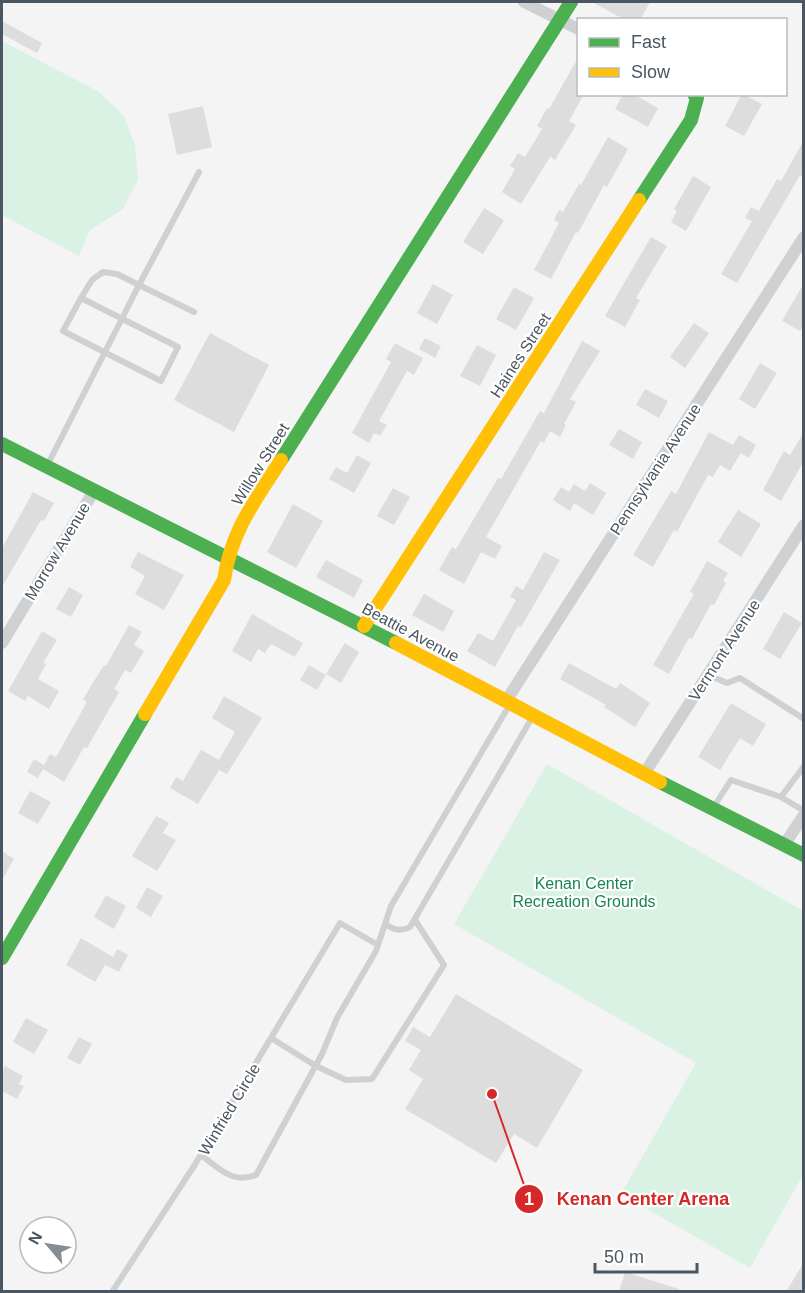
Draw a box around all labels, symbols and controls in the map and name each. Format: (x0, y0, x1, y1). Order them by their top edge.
legend (577, 18, 787, 96)
text: Fast (631, 32, 666, 52)
text: Slow (631, 62, 671, 82)
street label: Haines Street (487, 310, 554, 401)
street label: Pennsylvania Avenue (607, 401, 704, 538)
street label: Willow Street (228, 420, 293, 508)
street label: Morrow Avenue (22, 499, 93, 603)
street label: Vermont Avenue (685, 596, 763, 704)
street label: Beattie Avenue (359, 600, 462, 665)
park label: Kenan Center Recreation Grounds (512, 875, 656, 910)
street label: Winfried Circle (195, 1060, 264, 1158)
callout: Kenan Center Arena (514, 1181, 741, 1217)
text: 1 (524, 1189, 534, 1209)
text: Kenan Center Arena (557, 1189, 730, 1209)
north arrow (18, 1215, 78, 1275)
text: N (25, 1229, 46, 1247)
scale bar (595, 1236, 697, 1274)
text: 50 m (604, 1247, 644, 1267)

